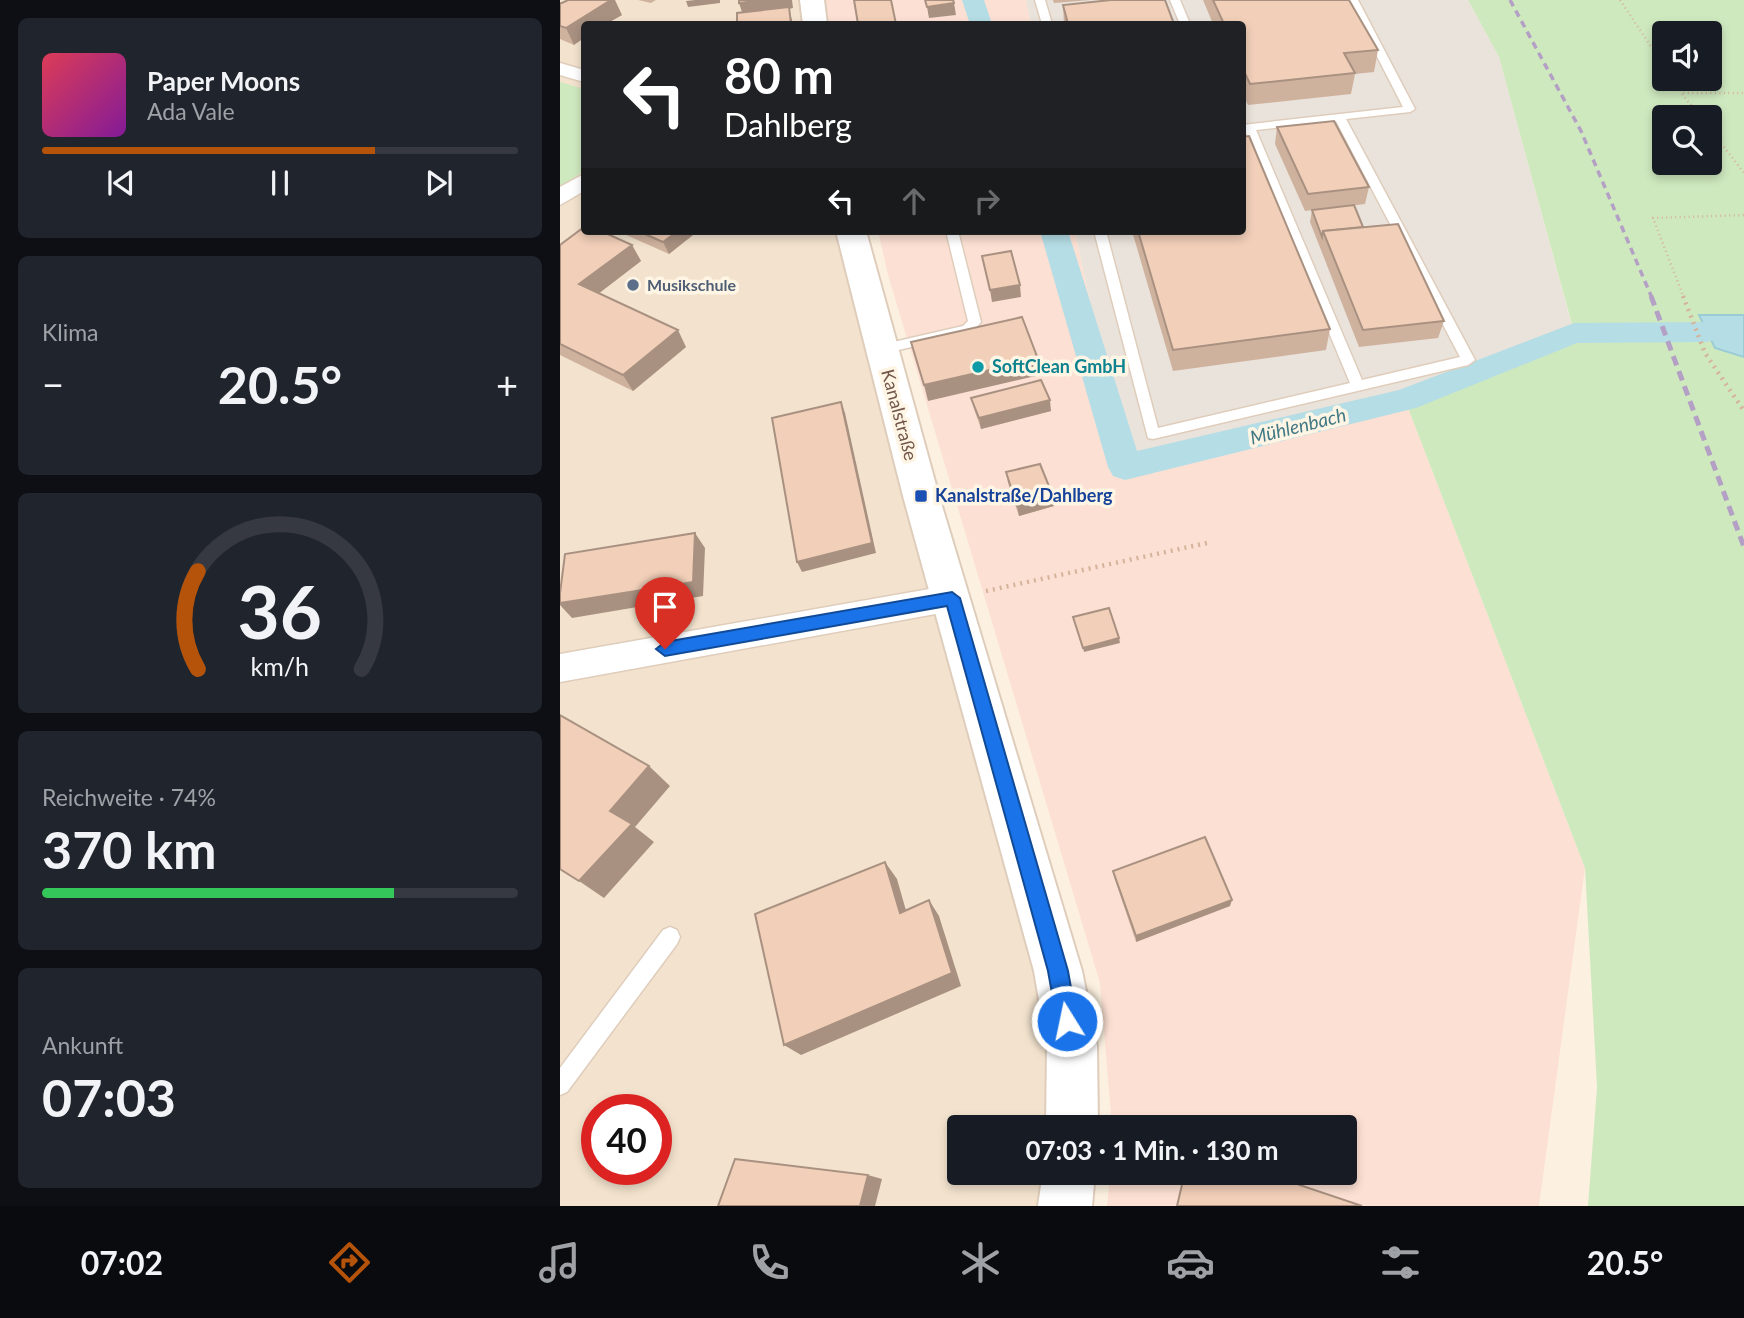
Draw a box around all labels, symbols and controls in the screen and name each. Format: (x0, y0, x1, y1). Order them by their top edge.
map controls (1652, 21, 1722, 175)
button: sound (1652, 21, 1722, 91)
text: 80 m (724, 46, 834, 104)
icon: left (609, 49, 700, 140)
text: Paper Moons (147, 65, 300, 97)
text: Ada Vale (147, 97, 235, 125)
text: Dahlberg (724, 105, 852, 144)
button: search (1652, 105, 1722, 175)
icon: previous (102, 164, 140, 202)
icon: pause (261, 164, 299, 202)
icon: next (420, 164, 458, 202)
icon: left (822, 182, 860, 220)
icon: ahead (895, 182, 933, 220)
icon: right (968, 182, 1006, 220)
place label: Musikschule (647, 275, 736, 294)
marker: Musikschule (625, 277, 641, 293)
text: Klima (42, 318, 99, 346)
text: 20.5° (218, 353, 342, 415)
place label: SoftClean GmbH (992, 355, 1126, 377)
marker: SoftClean GmbH (970, 359, 986, 375)
text: − (42, 361, 64, 407)
text: + (496, 361, 518, 407)
street label: Kanalstraße (877, 367, 923, 463)
water label: Mühlenbach (1247, 402, 1348, 449)
place label: Kanalstraße/Dahlberg (935, 484, 1113, 506)
marker: Kanalstraße/Dahlberg (913, 488, 929, 504)
text: 36 (238, 567, 322, 655)
pin (635, 577, 695, 649)
icon: arrive (646, 588, 684, 626)
text: km/h (251, 651, 309, 681)
text: Reichweite · 74% (42, 783, 216, 811)
text: 370 km (42, 818, 216, 880)
position arrow (1030, 984, 1104, 1058)
text: Ankunft (42, 1031, 123, 1059)
text: 07:03 (42, 1066, 176, 1128)
speed limit sign: 40 (581, 1094, 672, 1185)
text: 07:03 · 1 Min. · 130 m (1025, 1134, 1279, 1166)
icon: directions (325, 1238, 374, 1287)
icon: music (535, 1238, 584, 1287)
icon: phone (745, 1238, 794, 1287)
icon: climate (956, 1238, 1005, 1287)
icon: car (1166, 1238, 1215, 1287)
icon: filters (1376, 1238, 1425, 1287)
text: 07:02 (81, 1243, 163, 1282)
text: 20.5° (1587, 1243, 1663, 1282)

